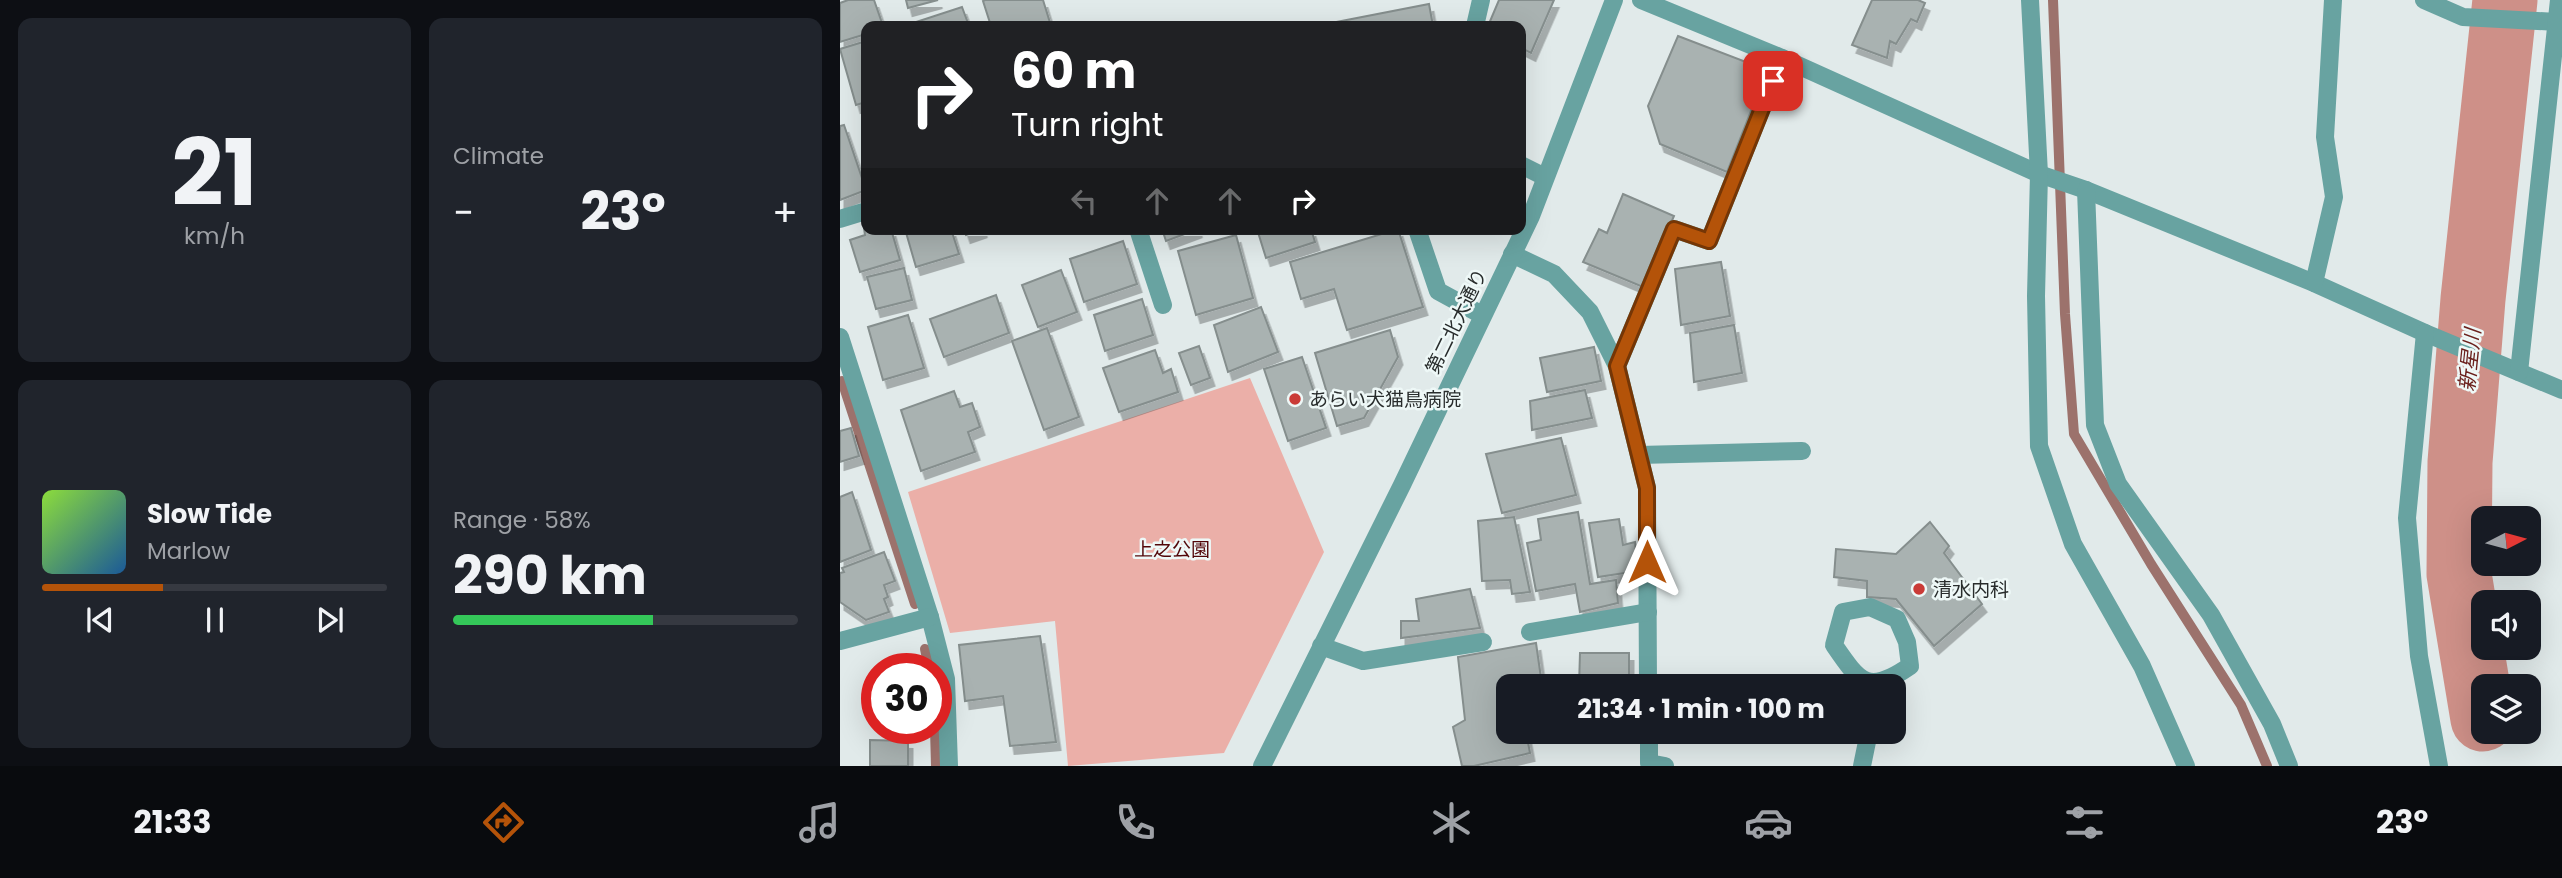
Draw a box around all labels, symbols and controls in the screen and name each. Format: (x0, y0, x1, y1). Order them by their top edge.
text: 60 m (1011, 37, 1136, 105)
icon: right (896, 49, 987, 140)
pin (1743, 51, 1803, 111)
icon: arrive (1754, 62, 1792, 100)
text: Turn right (1011, 102, 1163, 147)
text: 21 (171, 109, 258, 237)
text: Climate (453, 140, 544, 172)
text: 23° (580, 175, 666, 248)
icon: left (1065, 182, 1103, 220)
icon: ahead (1138, 182, 1176, 220)
icon: ahead (1211, 182, 1249, 220)
icon: right (1284, 182, 1322, 220)
text: − (453, 186, 474, 239)
text: + (772, 186, 798, 239)
text: km/h (184, 220, 245, 252)
street label: 第二北大通り (1419, 264, 1494, 378)
water label: 新星川 (2452, 325, 2487, 393)
place label: あらい犬猫鳥病院 (1309, 386, 1461, 413)
marker: あらい犬猫鳥病院 (1287, 391, 1303, 407)
text: Slow Tide (147, 496, 272, 532)
text: Range · 58% (453, 504, 591, 536)
north arrow (2471, 506, 2541, 576)
map controls (2471, 506, 2541, 744)
position arrow (1610, 525, 1684, 599)
text: Marlow (147, 535, 230, 567)
park label: 上之公園 (1134, 536, 1210, 563)
text: 290 km (453, 539, 647, 612)
place label: 清水内科 (1933, 576, 2009, 603)
marker: 清水内科 (1911, 581, 1927, 597)
button: sound (2471, 590, 2541, 660)
icon: previous (81, 601, 119, 639)
icon: pause (196, 601, 234, 639)
icon: next (311, 601, 349, 639)
speed limit sign: 30 (861, 653, 952, 744)
button: layers (2471, 674, 2541, 744)
text: 21:34 · 1 min · 100 m (1577, 691, 1825, 727)
icon: directions (479, 798, 528, 847)
icon: music (795, 798, 844, 847)
icon: phone (1111, 798, 1160, 847)
icon: climate (1427, 798, 1476, 847)
icon: car (1744, 798, 1793, 847)
icon: filters (2060, 798, 2109, 847)
text: 21:33 (134, 799, 212, 844)
text: 23° (2376, 799, 2428, 844)

